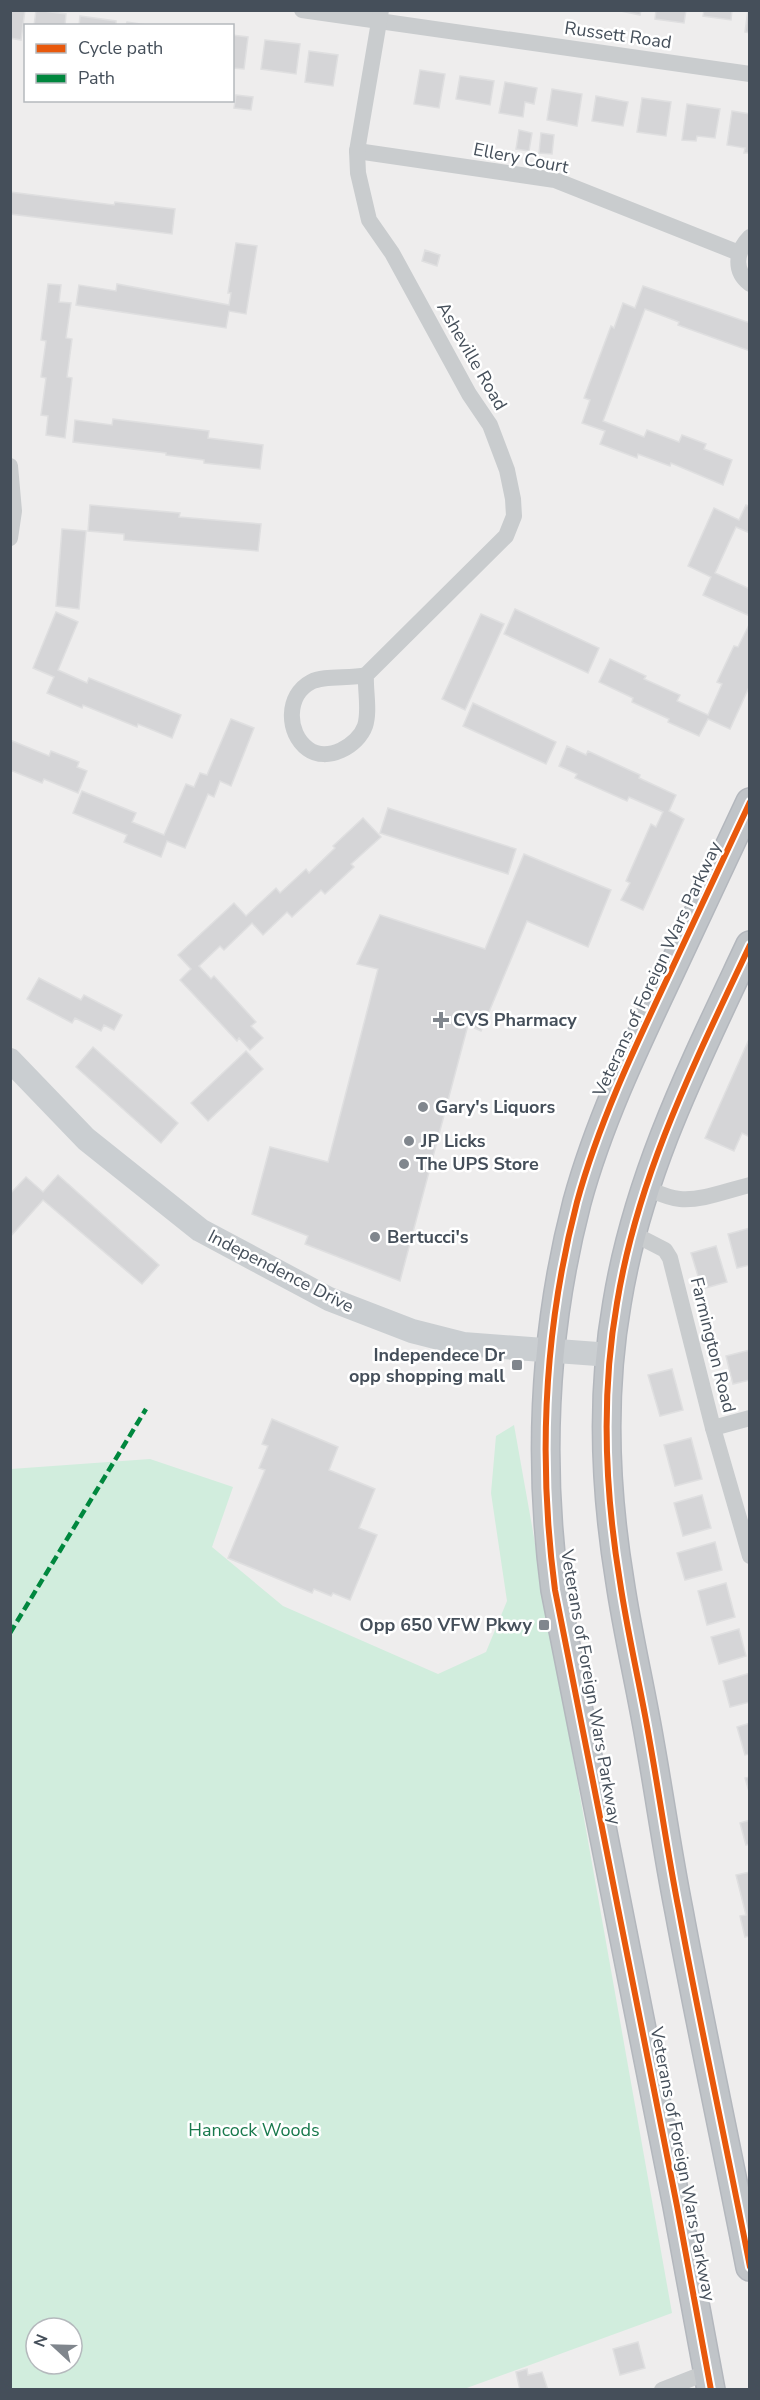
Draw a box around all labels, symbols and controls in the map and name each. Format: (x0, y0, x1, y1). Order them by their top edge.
street label: Russett Road (563, 16, 673, 54)
legend (24, 24, 234, 102)
text: Cycle path (78, 36, 163, 60)
text: Path (78, 66, 115, 90)
street label: Ellery Court (471, 137, 571, 179)
street label: Asheville Road (431, 297, 513, 415)
street label: Veterans of Foreign Wars Parkway (587, 837, 727, 1101)
place label: CVS Pharmacy (453, 1008, 577, 1032)
marker: CVS Pharmacy (434, 1013, 448, 1027)
place label: Gary's Liquors (435, 1095, 555, 1119)
marker: Gary's Liquors (416, 1100, 430, 1114)
place label: JP Licks (420, 1129, 486, 1153)
marker: JP Licks (402, 1134, 416, 1148)
place label: The UPS Store (416, 1152, 539, 1176)
marker: The UPS Store (397, 1157, 411, 1171)
street label: Independence Drive (204, 1224, 358, 1318)
place label: Bertucci's (387, 1225, 469, 1249)
marker: Bertucci's (368, 1230, 382, 1244)
street label: Farmington Road (685, 1275, 741, 1415)
place label: Independece Dr opp shopping mall (349, 1343, 505, 1388)
marker: Independece Dr opp shopping mall (510, 1358, 524, 1372)
street label: Veterans of Foreign Wars Parkway (555, 1547, 627, 1827)
place label: Opp 650 VFW Pkwy (360, 1613, 533, 1637)
marker: Opp 650 VFW Pkwy (537, 1618, 551, 1632)
street label: Veterans of Foreign Wars Parkway (644, 2024, 722, 2304)
park label: Hancock Woods (188, 2118, 320, 2142)
north arrow (24, 2316, 84, 2376)
text: N (29, 2331, 53, 2350)

